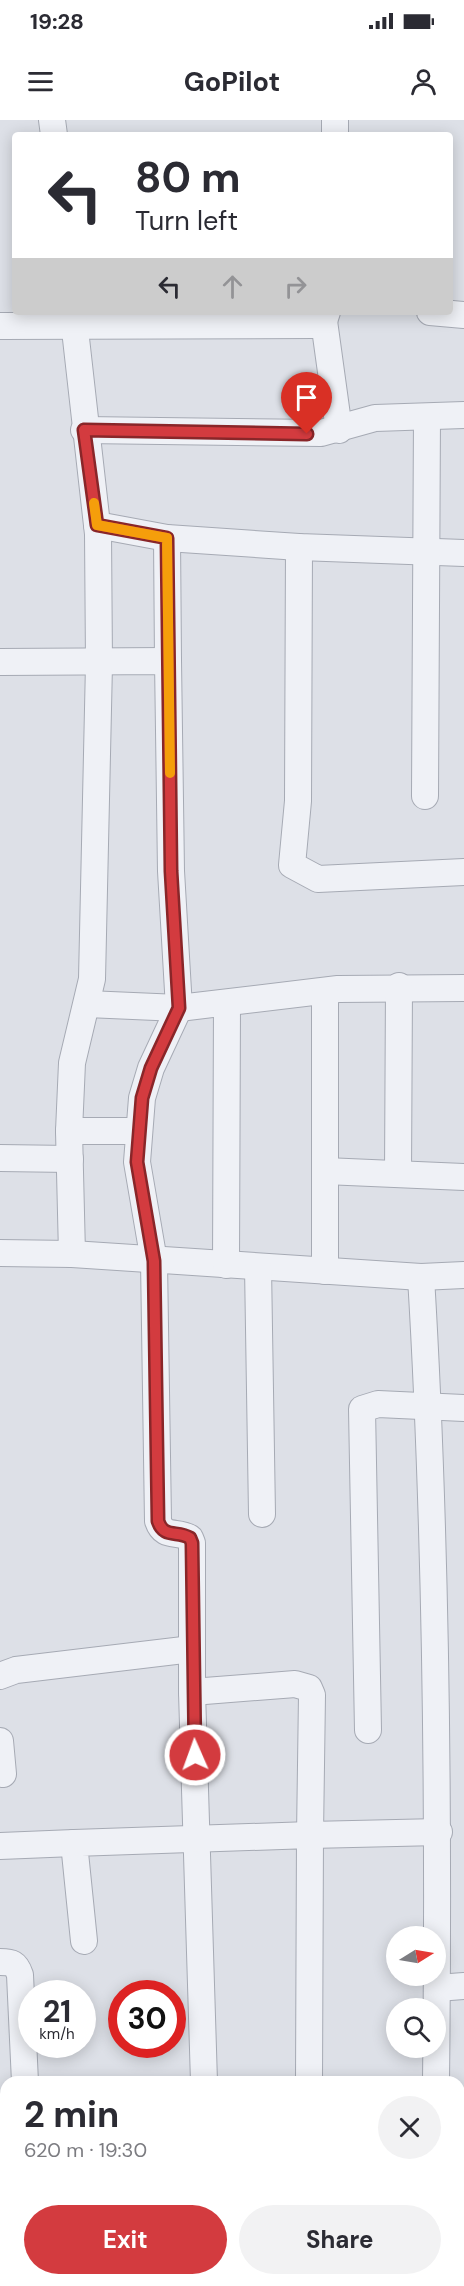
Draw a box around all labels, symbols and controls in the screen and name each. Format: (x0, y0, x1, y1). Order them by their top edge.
text: 19:28 (30, 7, 84, 36)
text: GoPilot (184, 64, 280, 99)
icon: menu (24, 65, 57, 98)
icon: person (407, 65, 440, 98)
text: 80 m (135, 150, 241, 205)
icon: left (36, 156, 114, 234)
text: Turn left (135, 203, 238, 238)
icon: left (153, 270, 186, 303)
icon: ahead (216, 270, 249, 303)
icon: right (279, 270, 312, 303)
pin (281, 372, 332, 434)
icon: arrive (290, 381, 323, 414)
position arrow (163, 1723, 227, 1787)
north arrow (386, 1926, 446, 1986)
map controls (386, 1926, 446, 2058)
speed limit sign: 30 (108, 1980, 186, 2058)
text: 21 (43, 1992, 71, 2031)
button: search (386, 1998, 446, 2058)
text: km/h (39, 2024, 75, 2044)
text: 2 min (24, 2091, 119, 2138)
button: close (378, 2096, 441, 2159)
text: 620 m · 19:30 (24, 2137, 147, 2163)
button: Exit (24, 2205, 227, 2274)
button: Share (239, 2205, 441, 2274)

